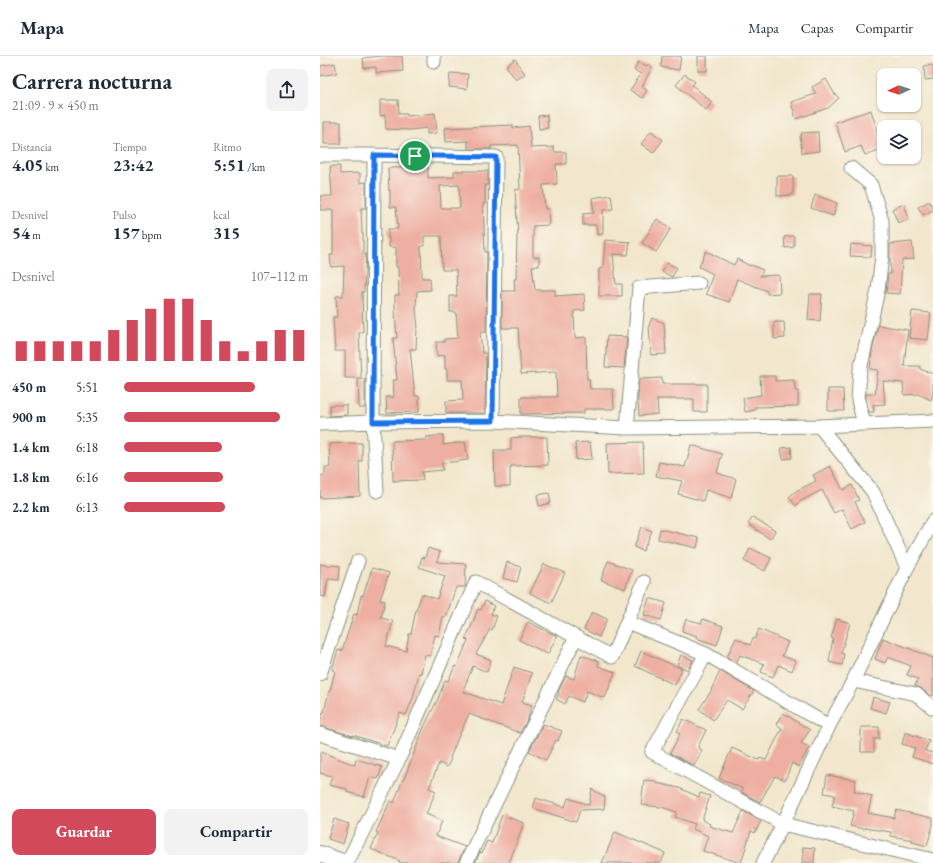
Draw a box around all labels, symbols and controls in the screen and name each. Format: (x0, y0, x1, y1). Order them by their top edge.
text: Mapa (20, 15, 64, 40)
text: Mapa (748, 19, 779, 37)
text: Capas (801, 19, 833, 37)
text: Compartir (855, 19, 913, 37)
text: Carrera nocturna (12, 67, 172, 96)
north arrow (877, 68, 921, 112)
map controls (877, 68, 921, 164)
button: share (266, 69, 308, 111)
text: 21:09 · 9 × 450 m (12, 97, 99, 114)
button: layers (877, 120, 921, 164)
pin (398, 139, 432, 173)
text: Distancia (12, 140, 52, 154)
text: Tiempo (113, 140, 147, 154)
text: Ritmo (213, 140, 241, 154)
icon: arrive (404, 145, 426, 167)
text: 4.05 (12, 154, 43, 176)
text: 23:42 (113, 154, 153, 176)
text: 5:51 (213, 154, 245, 176)
text: km (43, 160, 59, 174)
text: /km (245, 160, 265, 174)
text: Desnivel (12, 208, 48, 222)
text: Pulso (113, 208, 136, 222)
text: kcal (213, 208, 230, 222)
text: 54 (12, 222, 30, 244)
text: 157 (113, 222, 140, 244)
text: 315 (213, 222, 240, 244)
text: m (30, 228, 41, 242)
text: bpm (140, 228, 162, 242)
text: Desnivel (12, 268, 55, 285)
text: 107–112 m (251, 268, 308, 285)
text: 450 m (12, 379, 46, 396)
text: 5:51 (76, 379, 98, 396)
text: 900 m (12, 409, 46, 426)
text: 5:35 (76, 409, 98, 426)
text: 1.4 km (12, 439, 50, 456)
text: 6:18 (76, 439, 98, 456)
text: 1.8 km (12, 469, 50, 486)
text: 6:16 (76, 469, 98, 486)
text: 2.2 km (12, 499, 50, 516)
text: 6:13 (76, 499, 98, 516)
button: Guardar (12, 809, 156, 855)
button: Compartir (164, 809, 308, 855)

